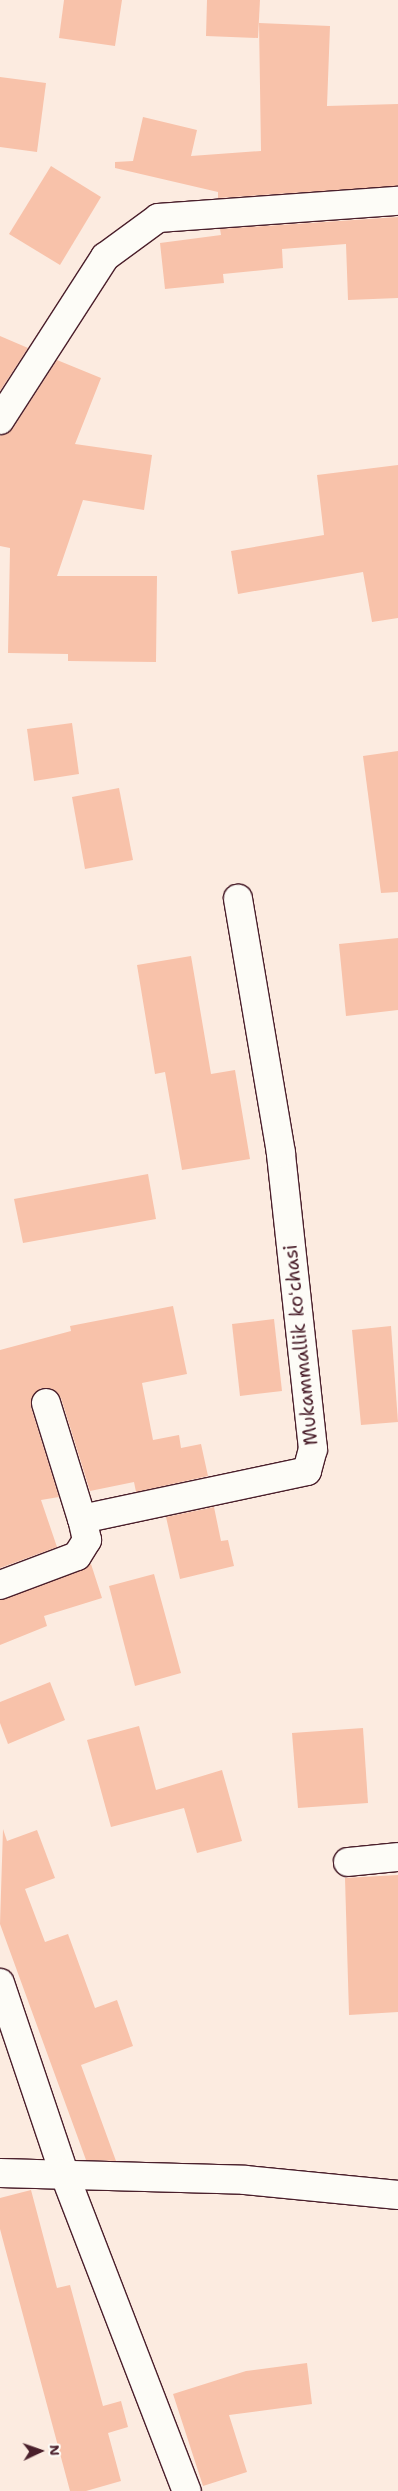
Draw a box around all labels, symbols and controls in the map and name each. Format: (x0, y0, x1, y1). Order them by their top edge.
street label: Mukammallik koʻchasi (279, 1243, 323, 1447)
north arrow (15, 2426, 65, 2476)
text: N (46, 2444, 64, 2456)

